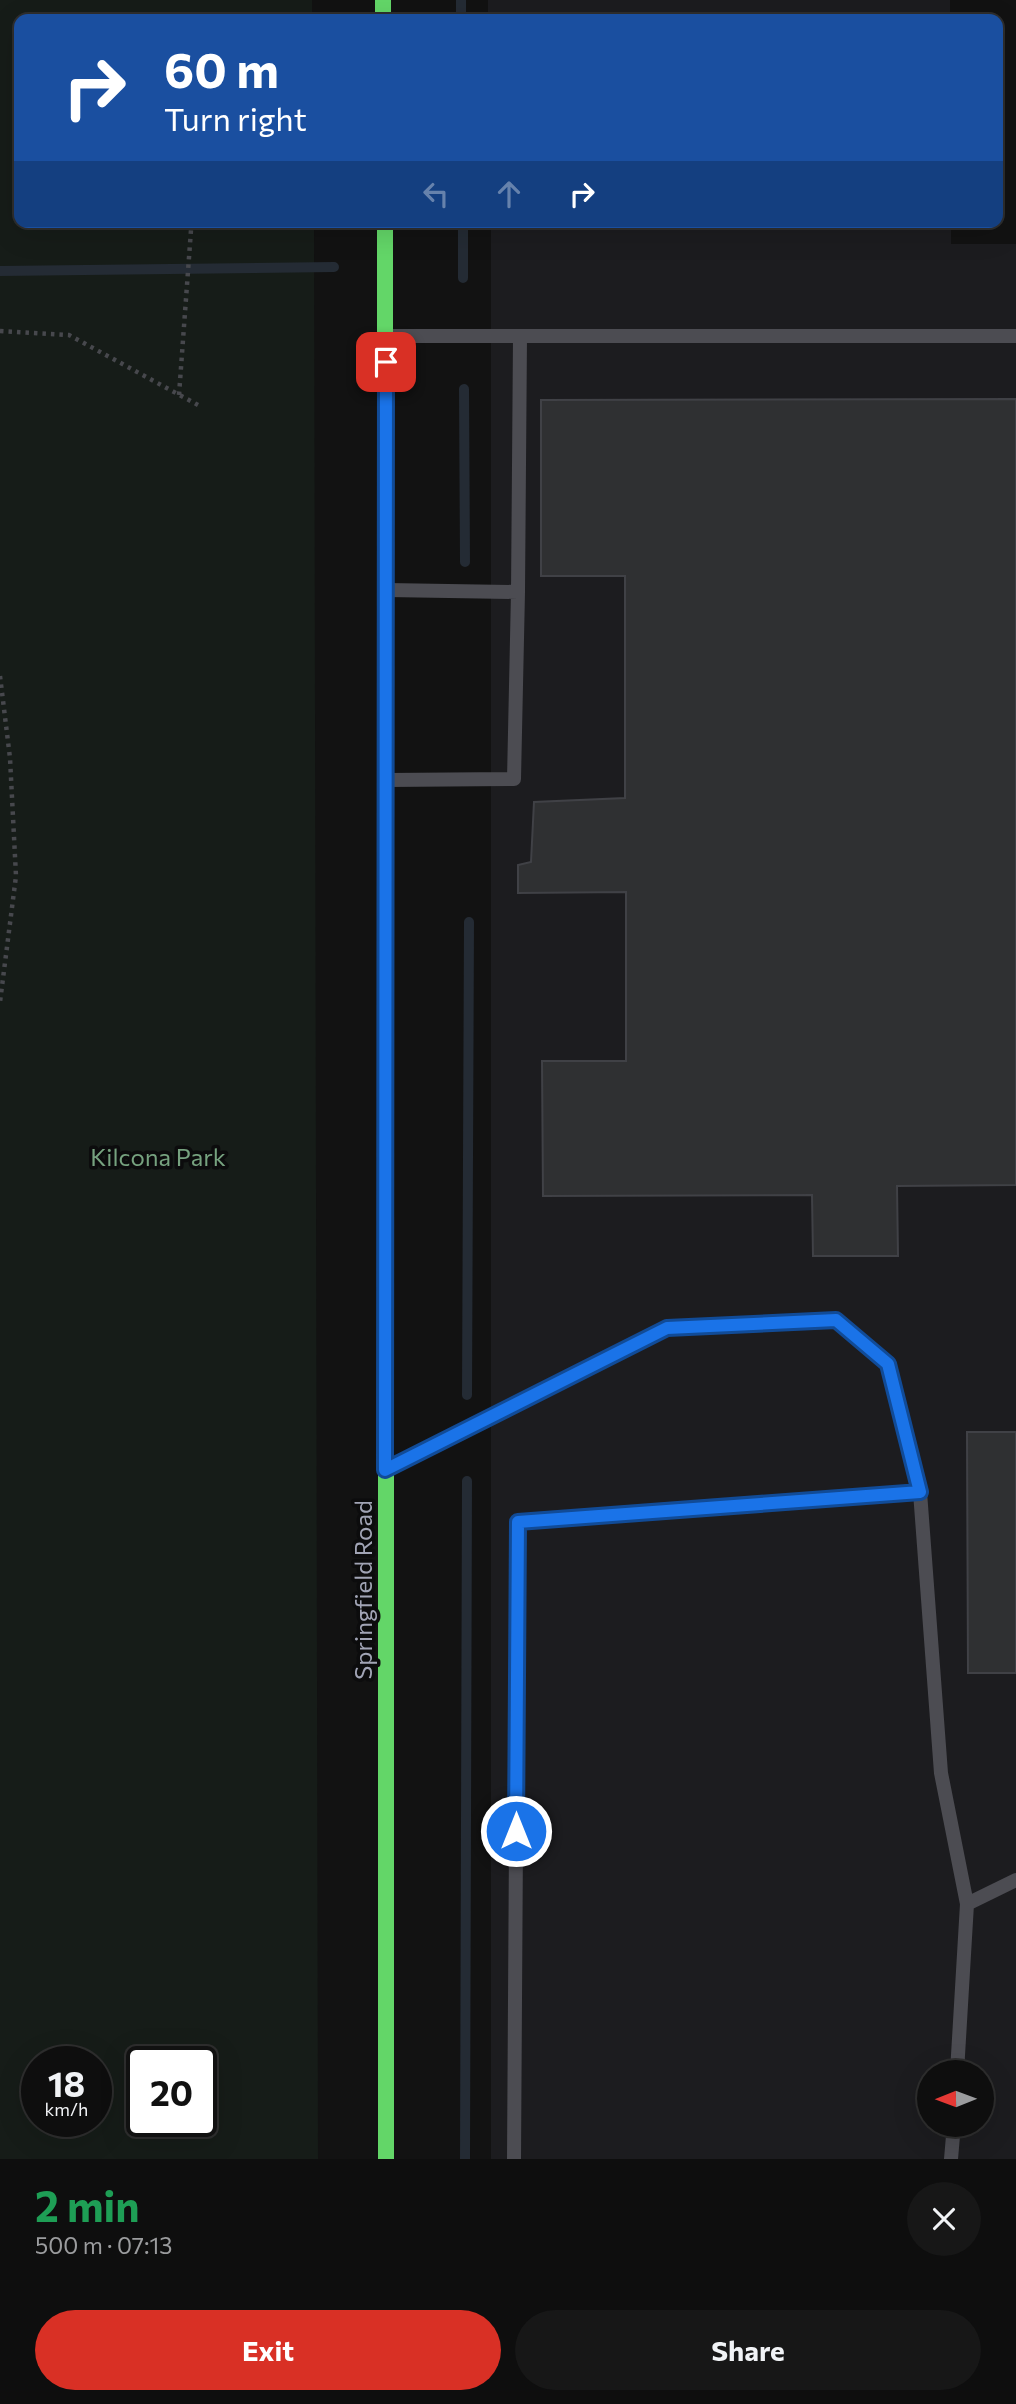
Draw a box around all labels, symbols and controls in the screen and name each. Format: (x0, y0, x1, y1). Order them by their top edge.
text: 60 m (164, 38, 279, 98)
icon: right (49, 42, 140, 133)
text: Turn right (164, 98, 307, 138)
icon: left (417, 175, 455, 213)
icon: ahead (490, 175, 528, 213)
icon: right (563, 175, 601, 213)
pin (356, 332, 416, 392)
icon: arrive (367, 343, 405, 381)
park label: Kilcona Park (90, 1142, 226, 1171)
street label: Springfield Road (348, 1500, 377, 1680)
position arrow (479, 1794, 553, 1868)
speed limit sign: 20 (126, 2046, 217, 2137)
north arrow (917, 2060, 994, 2137)
map controls (917, 2060, 994, 2137)
text: 18 (48, 2061, 85, 2104)
text: km/h (45, 2098, 88, 2120)
text: 2 min (35, 2179, 140, 2231)
button: close (907, 2182, 981, 2256)
text: 500 m · 07:13 (35, 2231, 172, 2259)
button: Exit (35, 2310, 501, 2390)
button: Share (515, 2310, 981, 2390)

